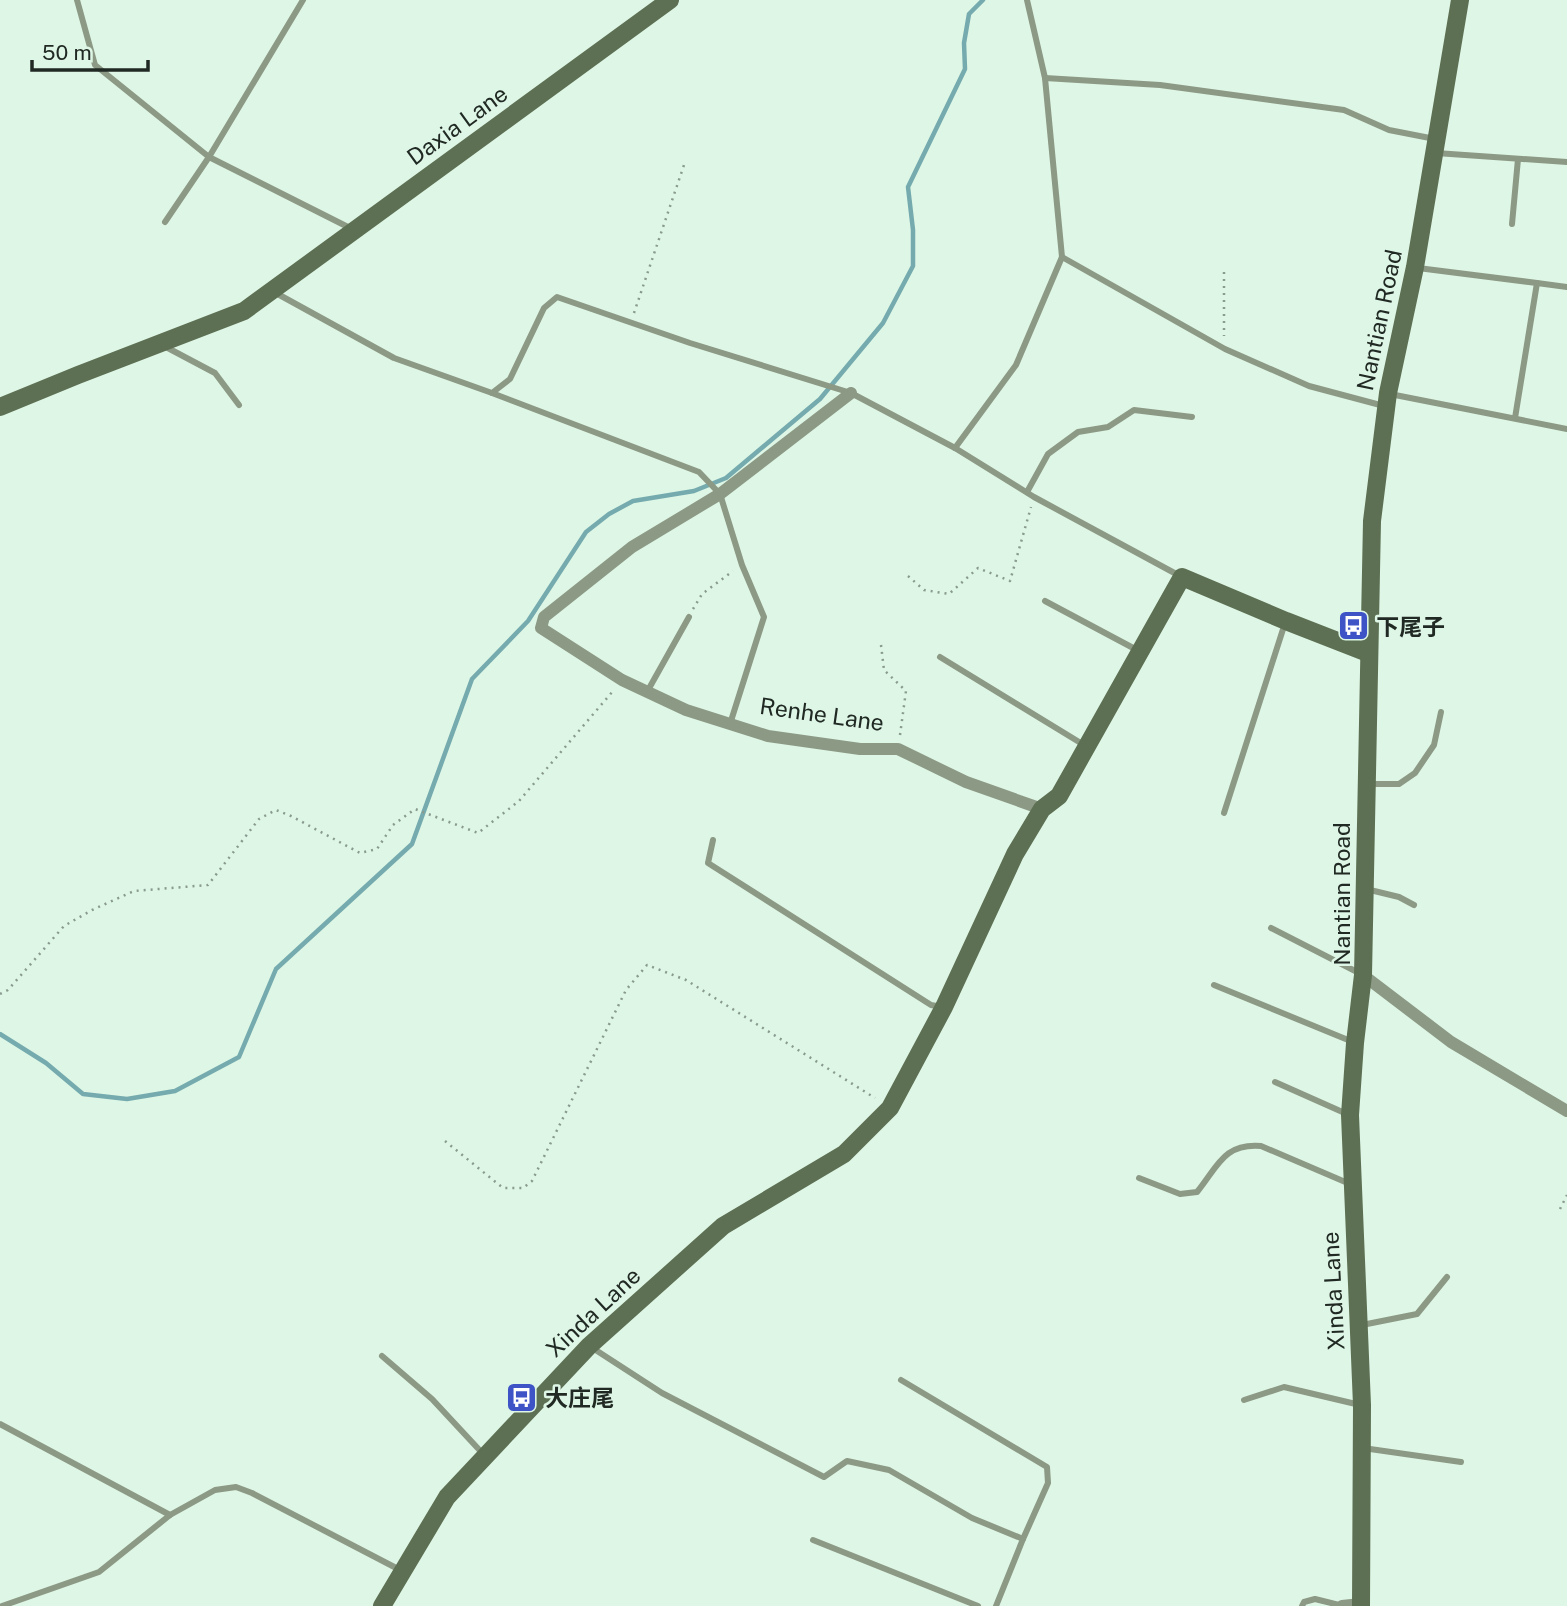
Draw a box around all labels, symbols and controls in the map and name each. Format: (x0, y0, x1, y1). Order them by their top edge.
scale bar (32, 28, 147, 72)
text: 50 m (42, 40, 92, 65)
street label: Daxia Lane (402, 80, 512, 170)
street label: Nantian Road (1351, 247, 1407, 393)
bus stop icon: 下尾子 (1336, 609, 1370, 643)
place label: 下尾子 (1376, 613, 1445, 640)
street label: Renhe Lane (758, 692, 886, 736)
street label: Nantian Road (1328, 822, 1355, 966)
street label: Xinda Lane (1316, 1231, 1350, 1351)
street label: Xinda Lane (540, 1262, 646, 1362)
bus stop icon: 大庄尾 (505, 1380, 539, 1414)
place label: 大庄尾 (545, 1384, 614, 1411)

